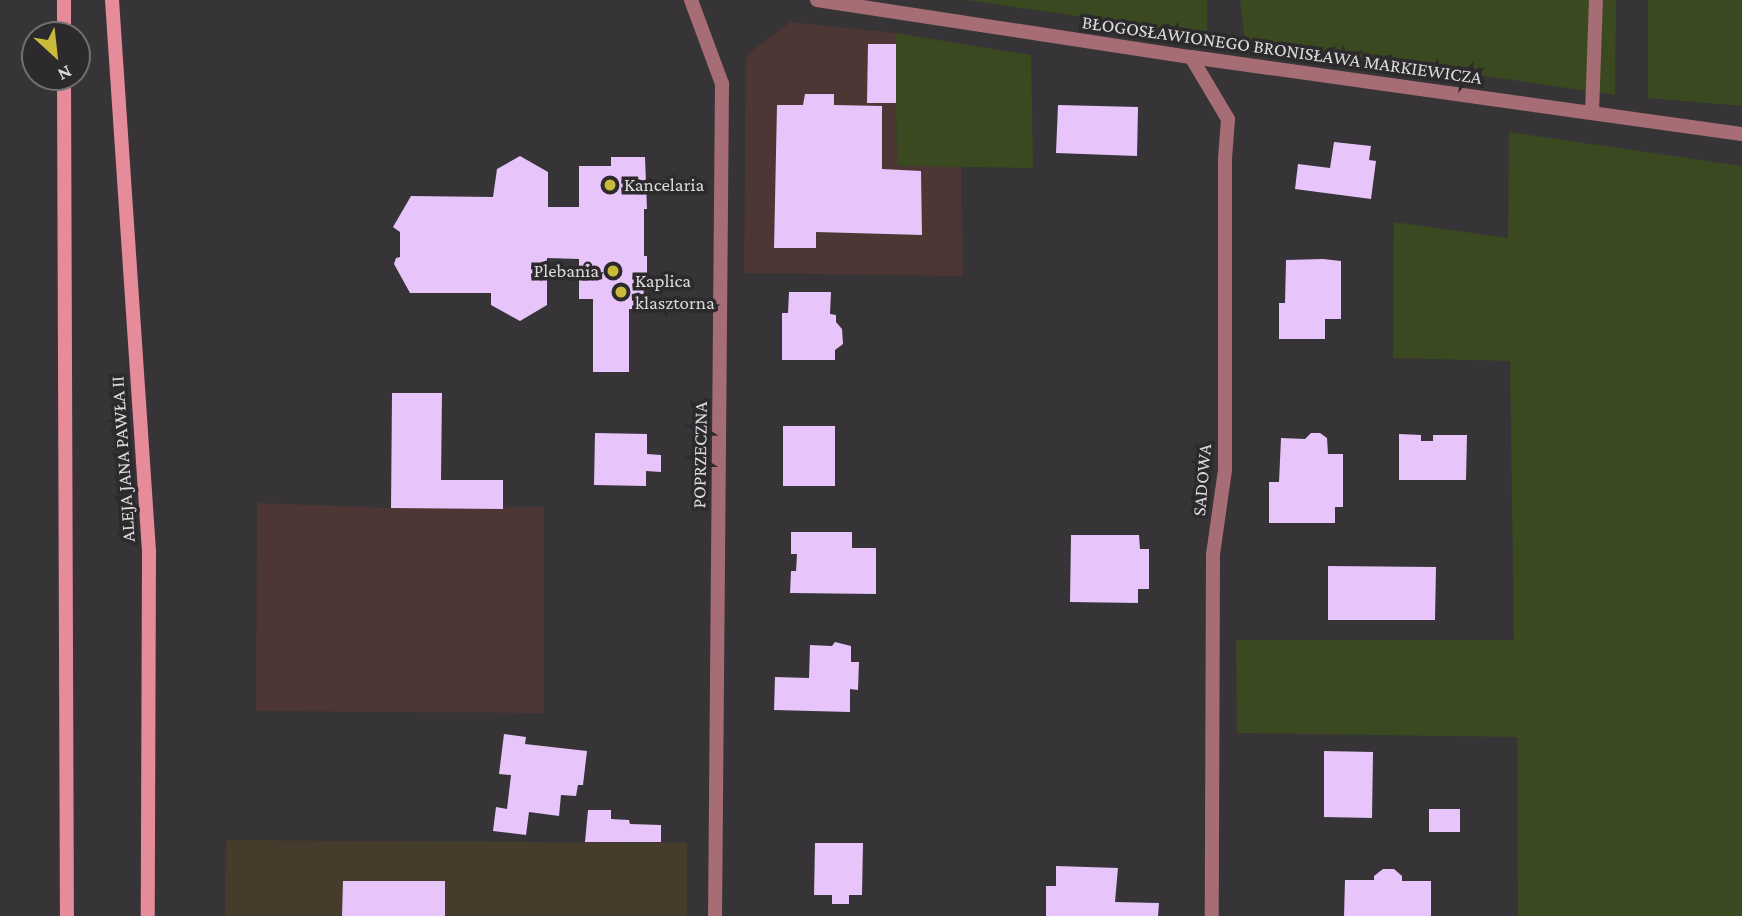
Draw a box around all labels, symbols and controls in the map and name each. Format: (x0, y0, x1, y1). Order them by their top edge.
street label: BŁOGOSŁAWIONEGO BRONISŁAWA MARKIEWICZA (1081, 11, 1483, 89)
north arrow (21, 21, 91, 91)
text: N (54, 61, 75, 86)
place label: Kancelaria (624, 174, 704, 196)
marker: Kancelaria (602, 177, 618, 193)
place label: Plebania (534, 260, 599, 282)
marker: Plebania (605, 263, 621, 279)
place label: Kaplica klasztorna (635, 270, 715, 314)
marker: Kaplica klasztorna (613, 284, 629, 300)
street label: ALEJA JANA PAWŁA II (106, 375, 140, 543)
street label: POPRZECZNA (688, 401, 712, 509)
street label: SADOWA (1187, 443, 1217, 517)

